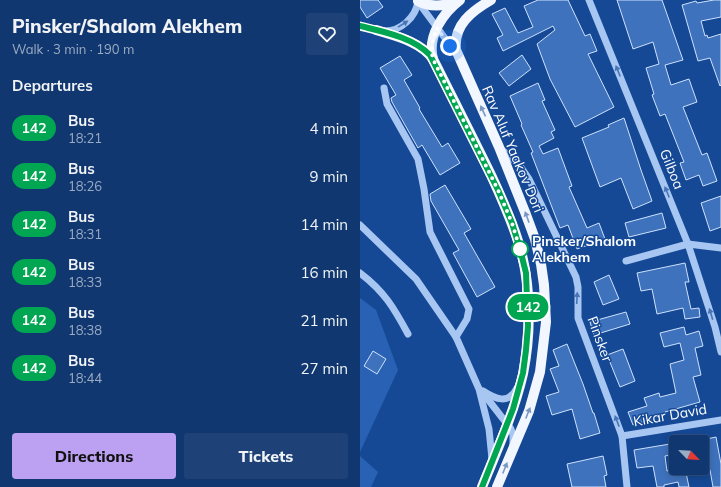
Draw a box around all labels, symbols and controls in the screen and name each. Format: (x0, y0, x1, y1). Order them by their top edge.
button: heart (306, 13, 348, 55)
text: Pinsker/Shalom Alekhem (12, 14, 242, 38)
one-way arrow (398, 20, 408, 28)
your location (440, 36, 460, 56)
text: Walk · 3 min · 190 m (12, 41, 134, 57)
one-way arrow (615, 65, 621, 77)
text: Departures (12, 76, 93, 95)
street label: Rav Aluf Yaakov Dori (478, 83, 548, 215)
one-way arrow (480, 106, 486, 117)
text: Bus (68, 111, 95, 130)
text: 142 (21, 119, 47, 137)
text: 4 min (310, 119, 348, 138)
text: 18:21 (68, 130, 102, 146)
street label: Gilboa (656, 146, 688, 192)
text: Bus (68, 159, 95, 178)
text: 142 (21, 167, 47, 185)
text: 9 min (310, 167, 348, 186)
text: 18:26 (68, 178, 102, 194)
one-way arrow (664, 185, 670, 197)
text: Bus (68, 207, 95, 226)
one-way arrow (523, 211, 529, 223)
text: 142 (21, 215, 47, 233)
text: 14 min (301, 215, 348, 234)
text: 18:31 (68, 226, 102, 242)
place label: Pinsker/Shalom Alekhem (532, 232, 636, 266)
marker: Pinsker/Shalom Alekhem (511, 240, 529, 258)
text: Bus (68, 255, 95, 274)
text: 142 (21, 263, 47, 281)
text: 16 min (301, 263, 348, 282)
text: 18:33 (68, 274, 102, 290)
one-way arrow (574, 292, 581, 304)
line badge: 142 (505, 294, 551, 320)
text: 142 (515, 298, 541, 316)
text: Bus (68, 303, 95, 322)
one-way arrow (708, 308, 714, 320)
text: 142 (21, 311, 47, 329)
text: 21 min (301, 311, 348, 330)
street label: Pinsker (583, 314, 617, 365)
text: 18:38 (68, 322, 102, 338)
text: Bus (68, 351, 95, 370)
text: 142 (21, 359, 47, 377)
text: 27 min (301, 359, 348, 378)
text: 18:44 (68, 370, 102, 386)
street label: Kikar David (632, 400, 708, 430)
one-way arrow (525, 407, 531, 418)
one-way arrow (613, 415, 619, 427)
button: Directions (12, 433, 176, 479)
button: Tickets (184, 433, 348, 479)
north arrow (669, 435, 709, 475)
map controls (669, 435, 709, 475)
one-way arrow (502, 462, 508, 473)

